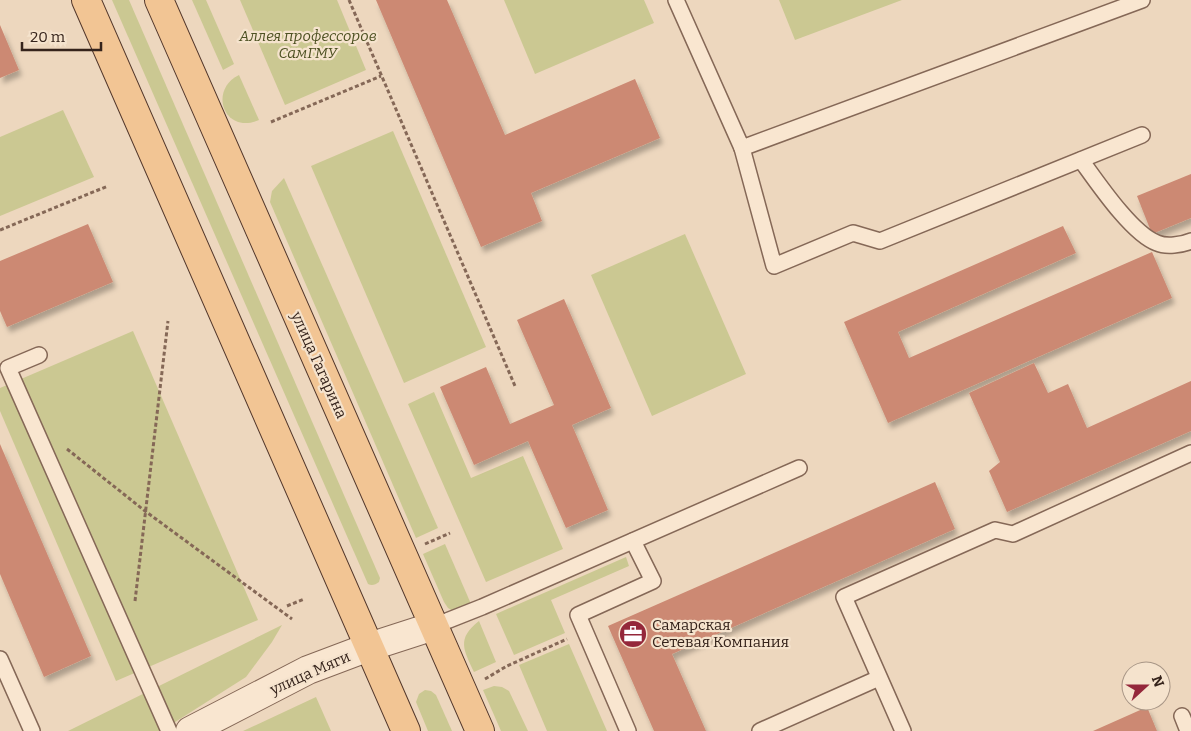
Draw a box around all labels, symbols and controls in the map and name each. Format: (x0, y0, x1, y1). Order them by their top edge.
scale bar (22, 20, 101, 52)
park label: Аллея профессоров СамГМУ (238, 27, 377, 62)
text: 20 m (30, 28, 66, 46)
street label: улица Гагарина (287, 308, 351, 421)
place label: Самарская Сетевая Компания (652, 616, 789, 651)
office icon: Самарская Сетевая Компания (618, 619, 648, 649)
street label: улица Мяги (266, 647, 353, 699)
north arrow (1121, 661, 1171, 711)
text: N (1148, 673, 1168, 690)

